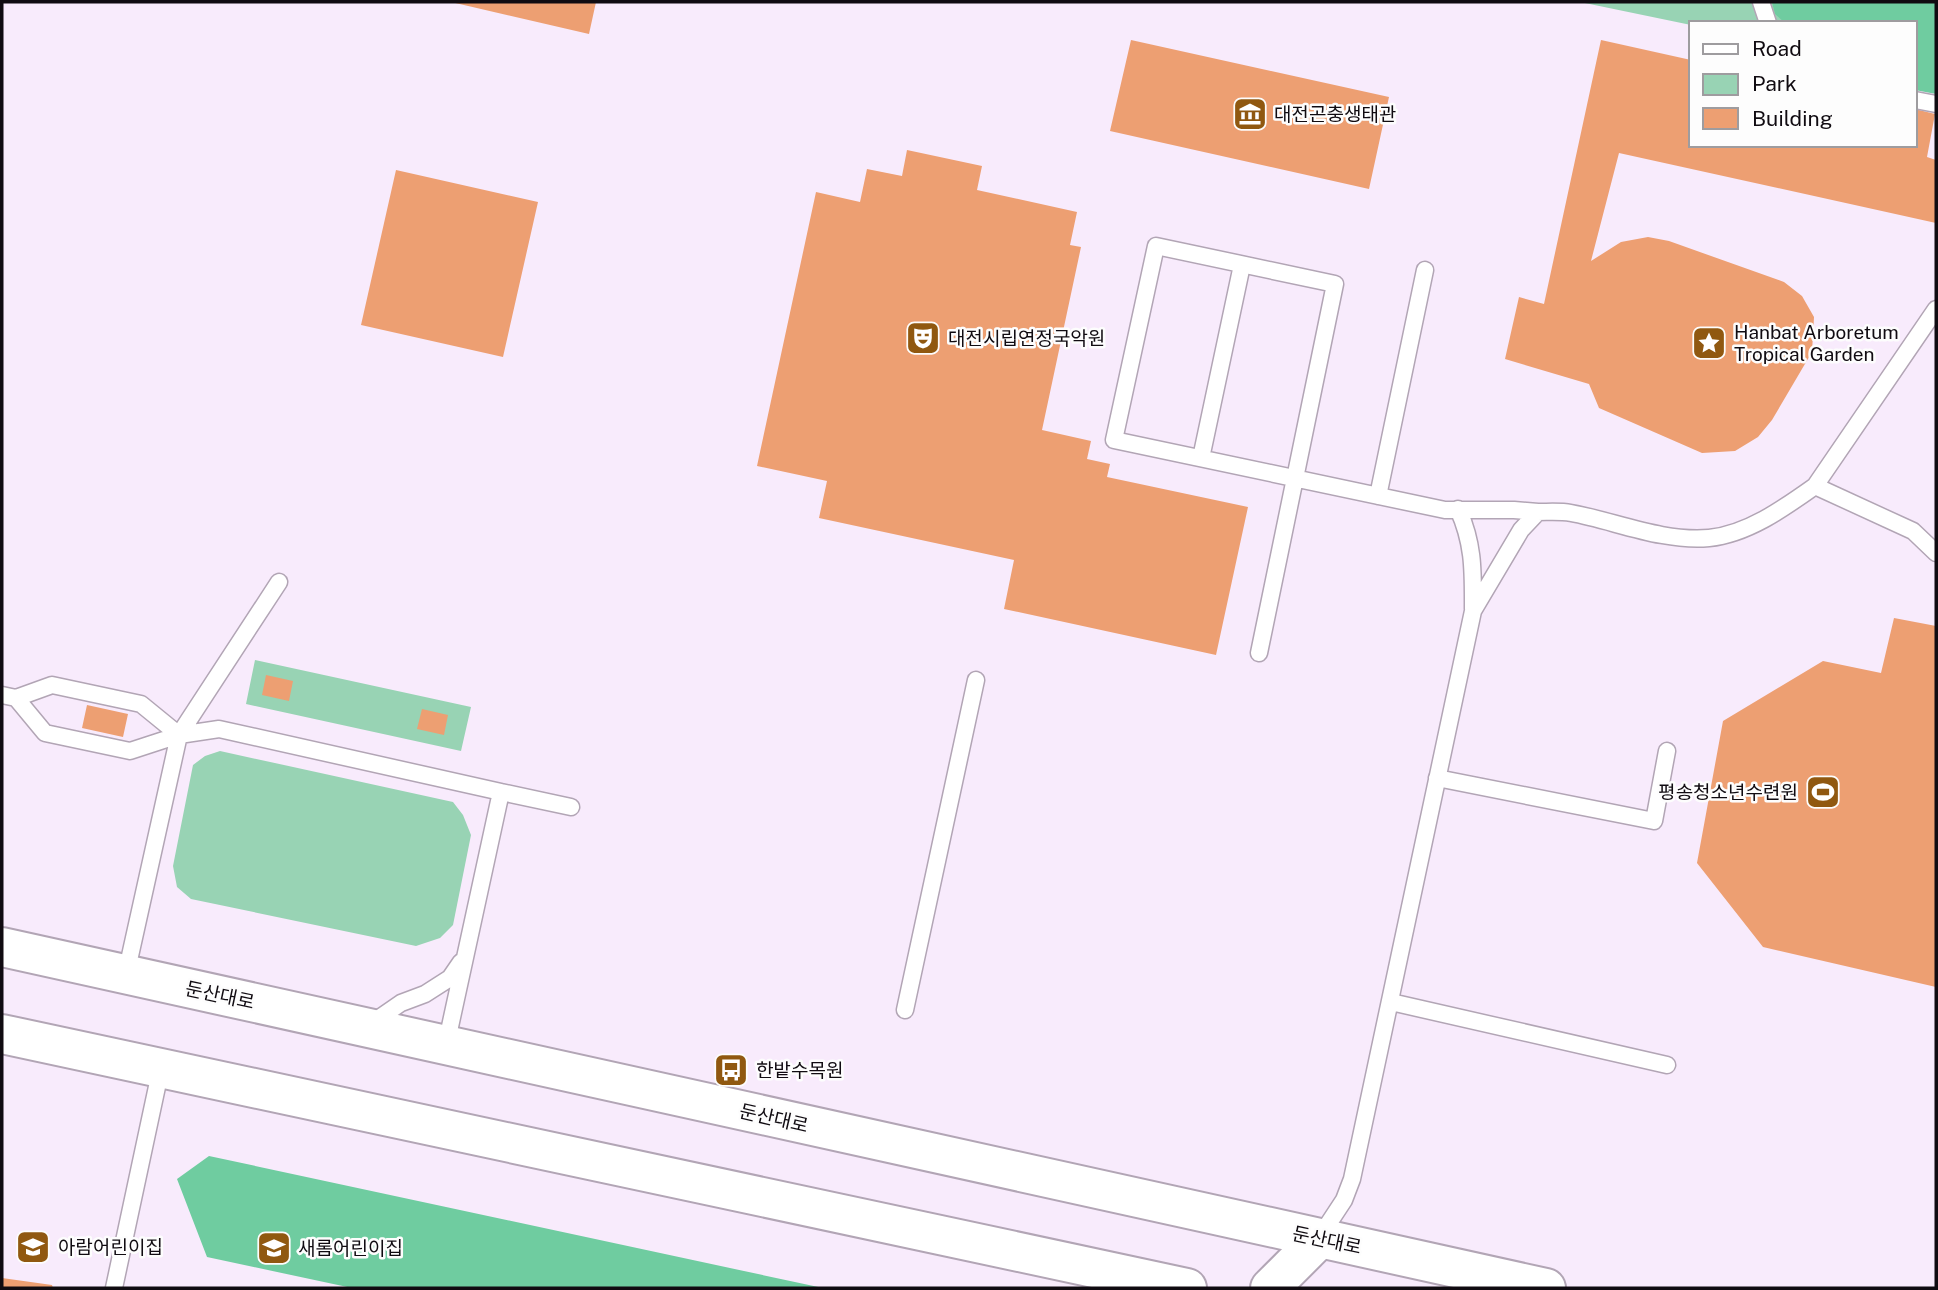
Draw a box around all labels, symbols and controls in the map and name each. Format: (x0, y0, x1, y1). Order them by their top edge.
legend (1689, 21, 1917, 147)
text: Road (1752, 36, 1802, 61)
text: Park (1752, 71, 1797, 96)
museum icon: 대전곤충생태관 (1231, 95, 1269, 133)
place label: 대전곤충생태관 (1274, 103, 1396, 125)
text: Building (1752, 106, 1833, 131)
theatre icon: 대전시립연정국악원 (904, 319, 942, 357)
place label: Hanbat Arboretum Tropical Garden (1734, 321, 1899, 365)
place icon: Hanbat Arboretum Tropical Garden (1690, 324, 1728, 362)
place label: 대전시립연정국악원 (948, 327, 1105, 349)
sports icon: 평송청소년수련원 (1804, 773, 1842, 811)
place label: 평송청소년수련원 (1658, 781, 1798, 803)
street label: 둔산대로 (184, 977, 256, 1013)
bus stop icon: 한밭수목원 (712, 1051, 750, 1089)
place label: 한밭수목원 (756, 1059, 843, 1081)
street label: 둔산대로 (737, 1099, 811, 1137)
street label: 둔산대로 (1291, 1222, 1363, 1258)
school or university icon: 아람어린이집 (14, 1228, 52, 1266)
school or university icon: 새롬어린이집 (255, 1229, 293, 1267)
place label: 아람어린이집 (58, 1236, 163, 1258)
place label: 새롬어린이집 (298, 1237, 403, 1259)

